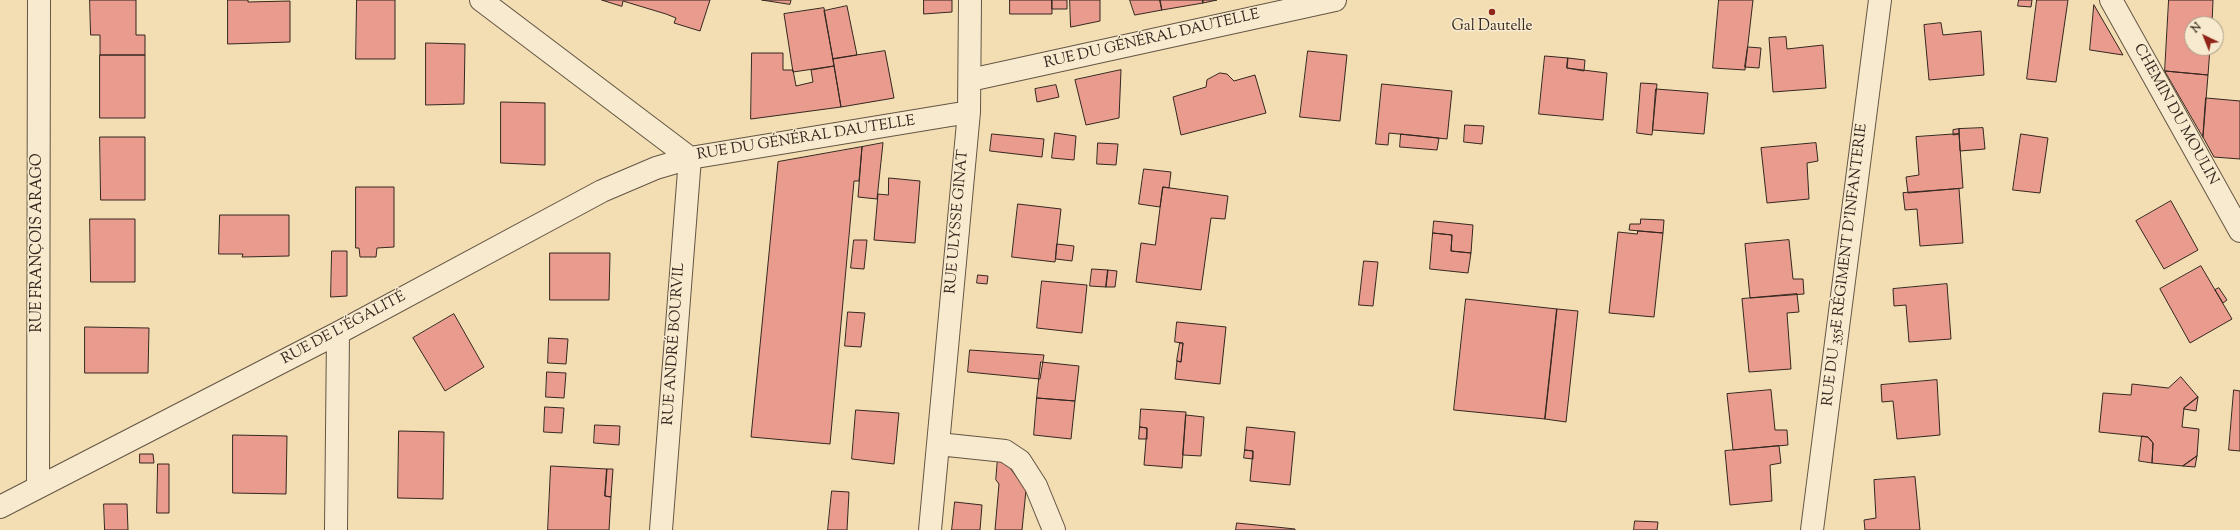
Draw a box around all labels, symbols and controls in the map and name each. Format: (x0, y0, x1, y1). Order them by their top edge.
street label: RUE DU GÉNÉRAL DAUTELLE (1042, 6, 1262, 74)
marker: Gal Dautelle (1487, 7, 1497, 17)
north arrow (2184, 16, 2224, 56)
place label: Gal Dautelle (1451, 18, 1533, 36)
text: N (2188, 19, 2205, 37)
street label: CHEMIN DU MOULIN (2129, 41, 2221, 189)
street label: RUE DU GÉNÉRAL DAUTELLE (696, 113, 916, 165)
street label: RUE DU 355E RÉGIMENT D'INFANTERIE (1820, 123, 1872, 407)
street label: RUE ULYSSE GINAT (943, 149, 973, 295)
street label: RUE FRANÇOIS ARAGO (29, 153, 47, 333)
street label: RUE ANDRÉ BOURVIL (660, 262, 690, 426)
street label: RUE DE L'ÉGALITÉ (279, 289, 409, 369)

